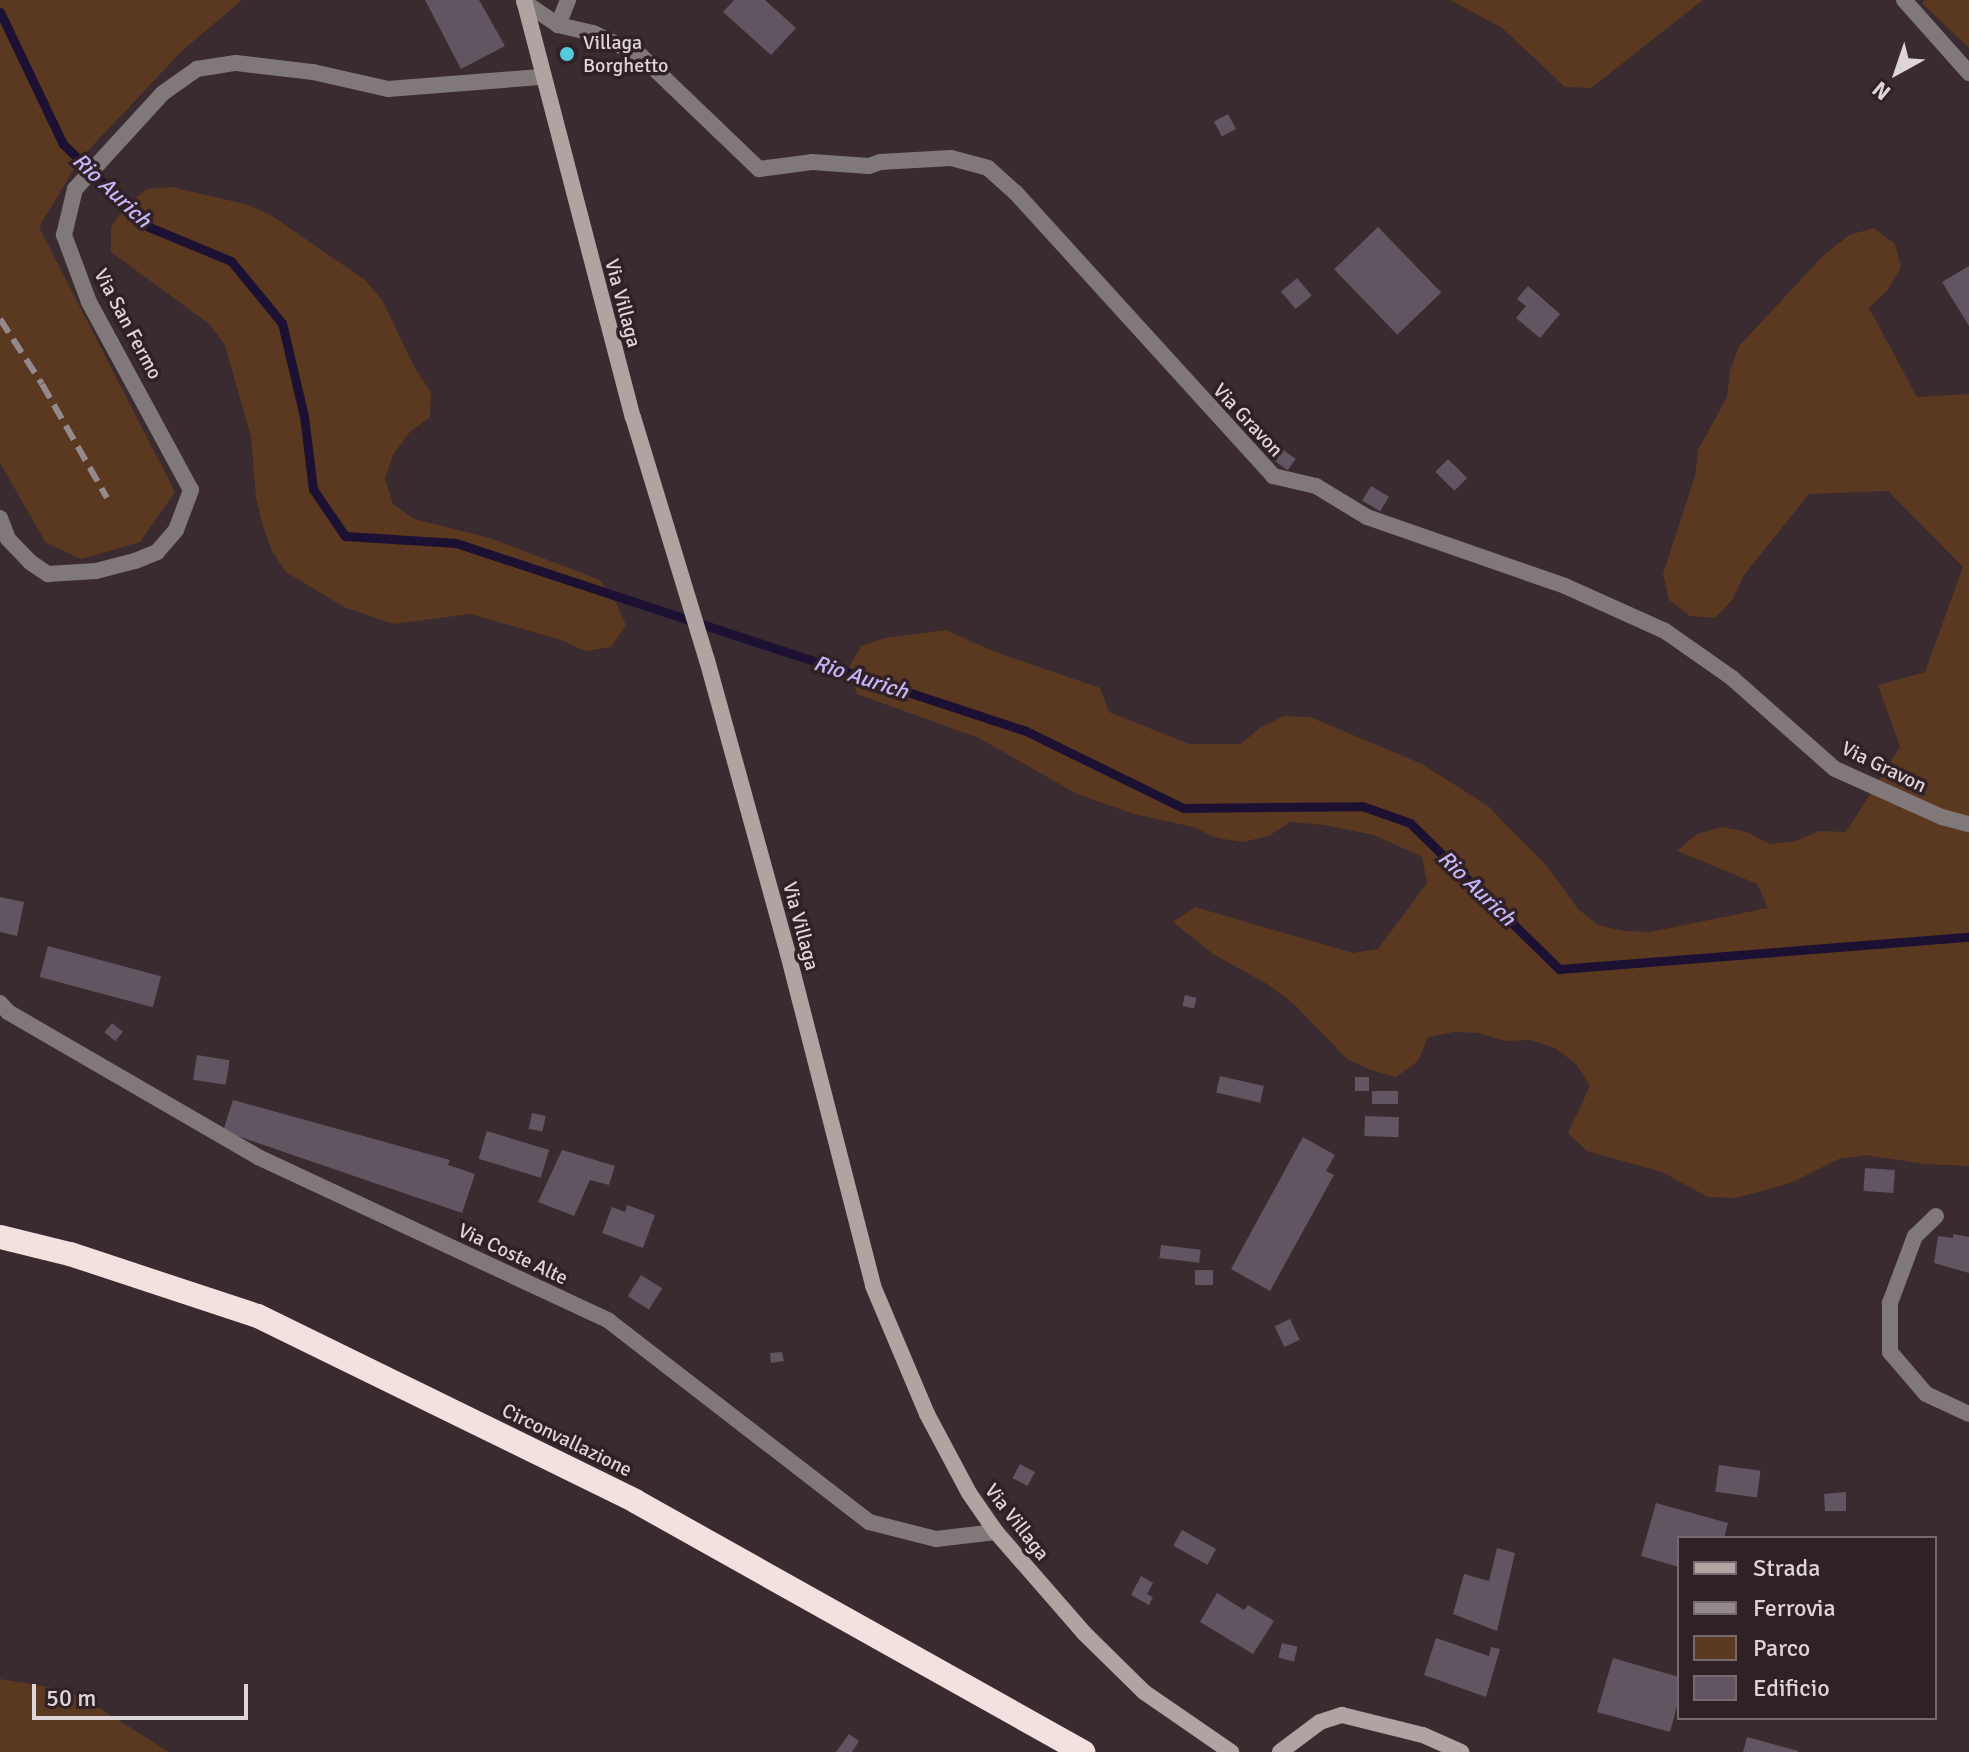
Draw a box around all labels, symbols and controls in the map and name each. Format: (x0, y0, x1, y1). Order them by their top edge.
place label: Villaga Borghetto (583, 30, 668, 77)
north arrow (1857, 32, 1937, 112)
marker: Villaga Borghetto (558, 45, 576, 63)
text: N (1867, 76, 1896, 106)
water label: Rio Aurich (67, 147, 157, 233)
street label: Via Villaga (600, 256, 646, 350)
street label: Via San Fermo (89, 265, 167, 383)
street label: Via Gravon (1208, 378, 1288, 462)
water label: Rio Aurich (811, 649, 911, 705)
street label: Via Gravon (1838, 736, 1930, 798)
water label: Rio Aurich (1433, 845, 1521, 931)
street label: Via Villaga (778, 879, 824, 973)
street label: Via Coste Alte (454, 1218, 572, 1290)
street label: Circonvallazione (498, 1398, 636, 1482)
street label: Via Villaga (980, 1479, 1054, 1565)
legend (1677, 1536, 1937, 1720)
text: Strada (1753, 1553, 1820, 1583)
text: Ferrovia (1753, 1593, 1836, 1623)
text: Parco (1753, 1633, 1810, 1663)
scale bar (36, 1668, 252, 1718)
text: Edificio (1753, 1673, 1830, 1703)
text: 50 m (46, 1683, 96, 1713)

